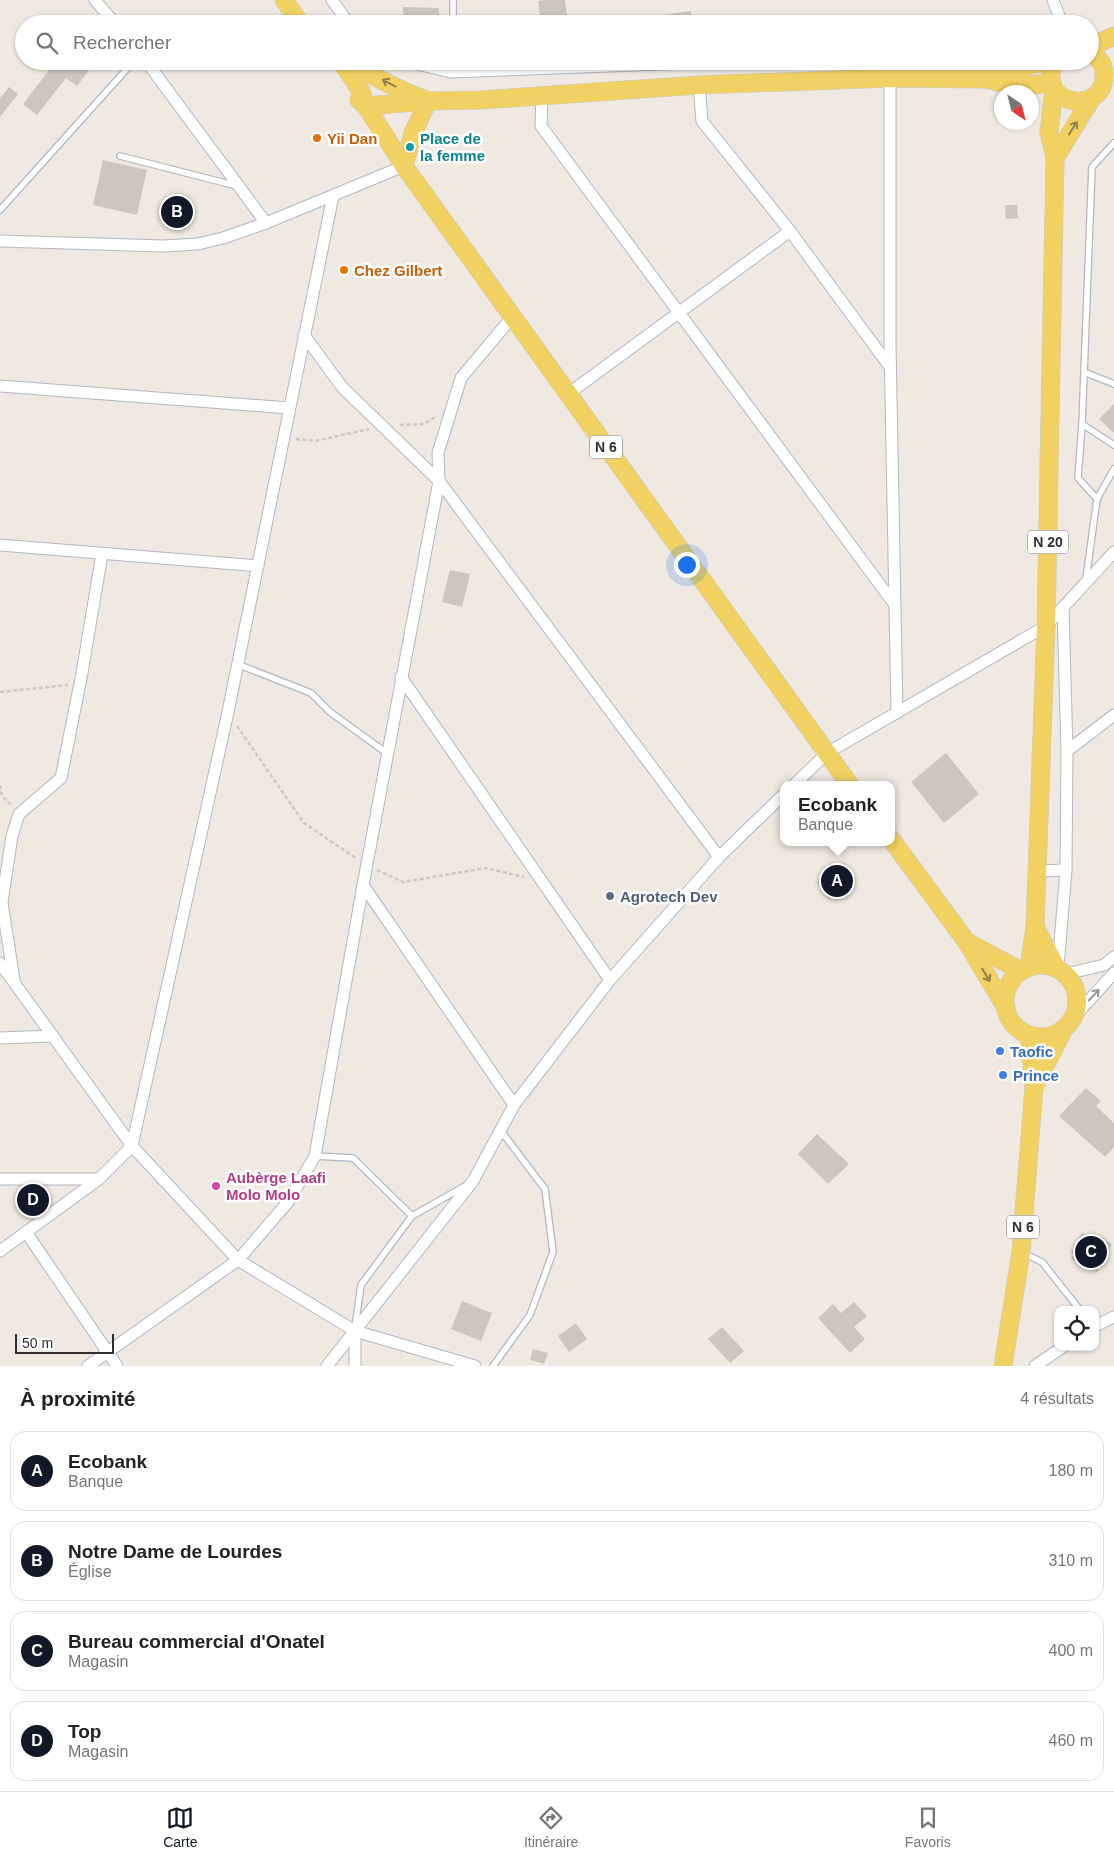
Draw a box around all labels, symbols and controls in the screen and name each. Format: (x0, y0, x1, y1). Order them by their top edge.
search box (15, 15, 1099, 70)
icon: search (33, 29, 61, 57)
text: Rechercher (73, 32, 171, 53)
one-way arrow (381, 78, 396, 88)
north arrow (994, 85, 1039, 130)
one-way arrow (1069, 122, 1079, 136)
place label: Yii Dan (327, 130, 377, 147)
place label: Place de la femme (420, 130, 485, 164)
marker: Yii Dan (311, 132, 323, 144)
marker: Place de la femme (404, 141, 416, 153)
pin: B (161, 193, 193, 231)
place label: Chez Gilbert (354, 262, 442, 279)
marker: Chez Gilbert (338, 264, 350, 276)
road number: N 6 (590, 436, 622, 458)
road number: N 20 (1028, 530, 1068, 554)
your location (674, 552, 700, 578)
popup (780, 781, 895, 846)
text: Ecobank (798, 794, 877, 815)
text: Banque (798, 816, 853, 833)
pin: A (821, 862, 853, 900)
place label: Agrotech Dev (620, 888, 718, 905)
marker: Agrotech Dev (604, 890, 616, 902)
one-way arrow (982, 967, 992, 981)
one-way arrow (1088, 989, 1100, 1001)
place label: Taofic (1010, 1043, 1053, 1060)
marker: Taofic (994, 1045, 1006, 1057)
place label: Prince (1013, 1067, 1059, 1084)
marker: Prince (997, 1069, 1009, 1081)
place label: Aubèrge Laafi Molo Molo (226, 1169, 326, 1203)
marker: Aubèrge Laafi Molo Molo (210, 1180, 222, 1192)
pin: D (17, 1181, 49, 1219)
road number: N 6 (1007, 1216, 1039, 1238)
pin: C (1075, 1233, 1107, 1271)
map controls (1054, 1306, 1099, 1351)
button: locate (1054, 1306, 1099, 1351)
scale bar (15, 1331, 114, 1354)
text: 50 m (22, 1335, 53, 1351)
text: À proximité (20, 1387, 136, 1410)
text: 4 résultats (1020, 1390, 1094, 1407)
text: Ecobank (68, 1451, 147, 1472)
text: A (31, 1462, 43, 1479)
text: 180 m (1049, 1462, 1093, 1479)
text: Banque (68, 1473, 123, 1490)
text: Notre Dame de Lourdes (68, 1541, 282, 1562)
text: B (31, 1552, 43, 1569)
text: 310 m (1049, 1552, 1093, 1569)
text: Église (68, 1563, 112, 1580)
text: Bureau commercial d'Onatel (68, 1631, 325, 1652)
text: C (31, 1642, 43, 1659)
text: 400 m (1049, 1642, 1093, 1659)
text: Magasin (68, 1653, 128, 1670)
text: Top (68, 1721, 101, 1742)
text: D (31, 1732, 43, 1749)
text: 460 m (1049, 1732, 1093, 1749)
text: Magasin (68, 1743, 128, 1760)
tab: Carte (163, 1804, 197, 1850)
tab: Itinéraire (524, 1804, 578, 1850)
tab: Favoris (905, 1804, 951, 1850)

